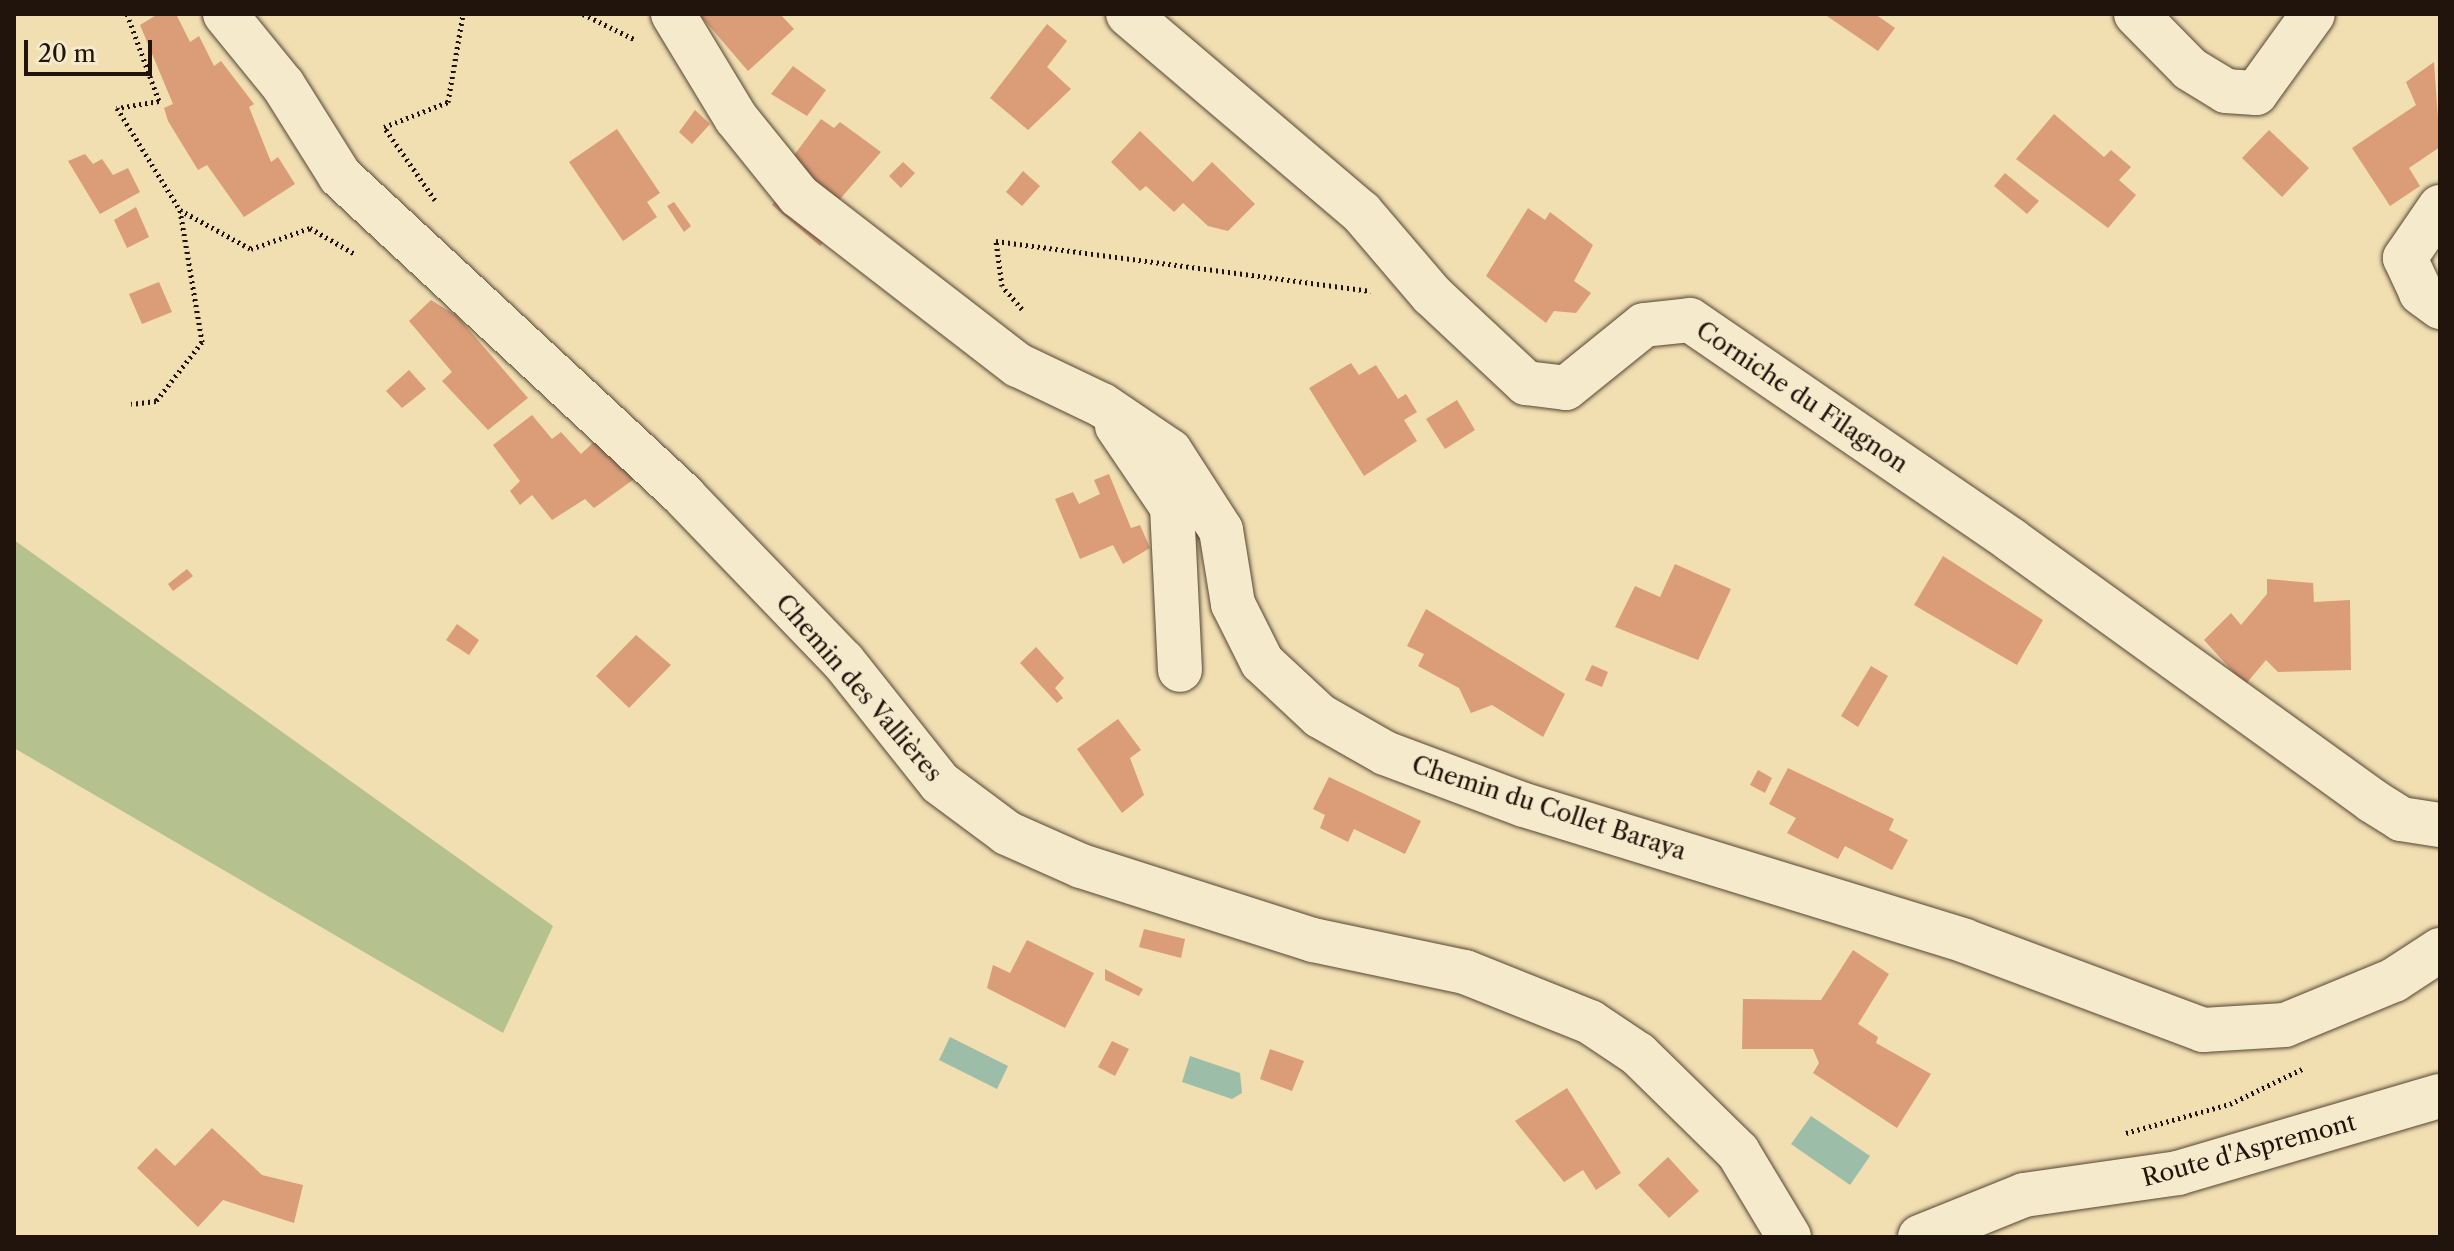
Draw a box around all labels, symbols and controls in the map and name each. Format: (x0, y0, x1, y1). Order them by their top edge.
scale bar (28, 24, 156, 74)
text: 20 m (38, 39, 96, 68)
street label: Corniche du Filagnon (1691, 315, 1913, 479)
street label: Chemin des Vallières (770, 588, 948, 788)
street label: Chemin du Collet Baraya (1408, 750, 1690, 866)
street label: Route d'Aspremont (2139, 1108, 2359, 1192)

